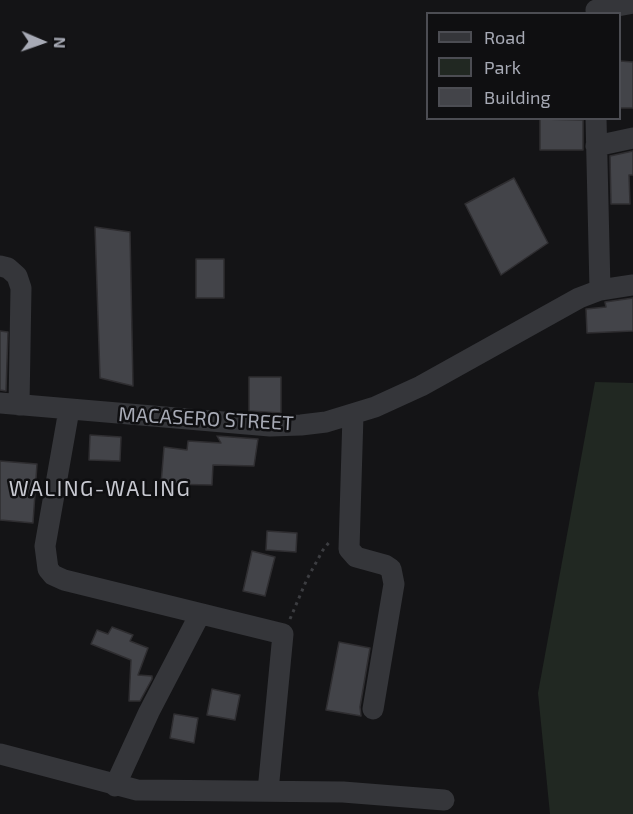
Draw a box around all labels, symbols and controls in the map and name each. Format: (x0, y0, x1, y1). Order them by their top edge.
north arrow (12, 12, 72, 72)
legend (426, 12, 621, 120)
text: Road (484, 26, 525, 48)
text: N (51, 37, 70, 49)
text: Park (484, 56, 521, 78)
text: Building (484, 86, 551, 108)
street label: MACASERO STREET (118, 402, 294, 436)
district label: WALING-WALING (9, 476, 191, 502)

